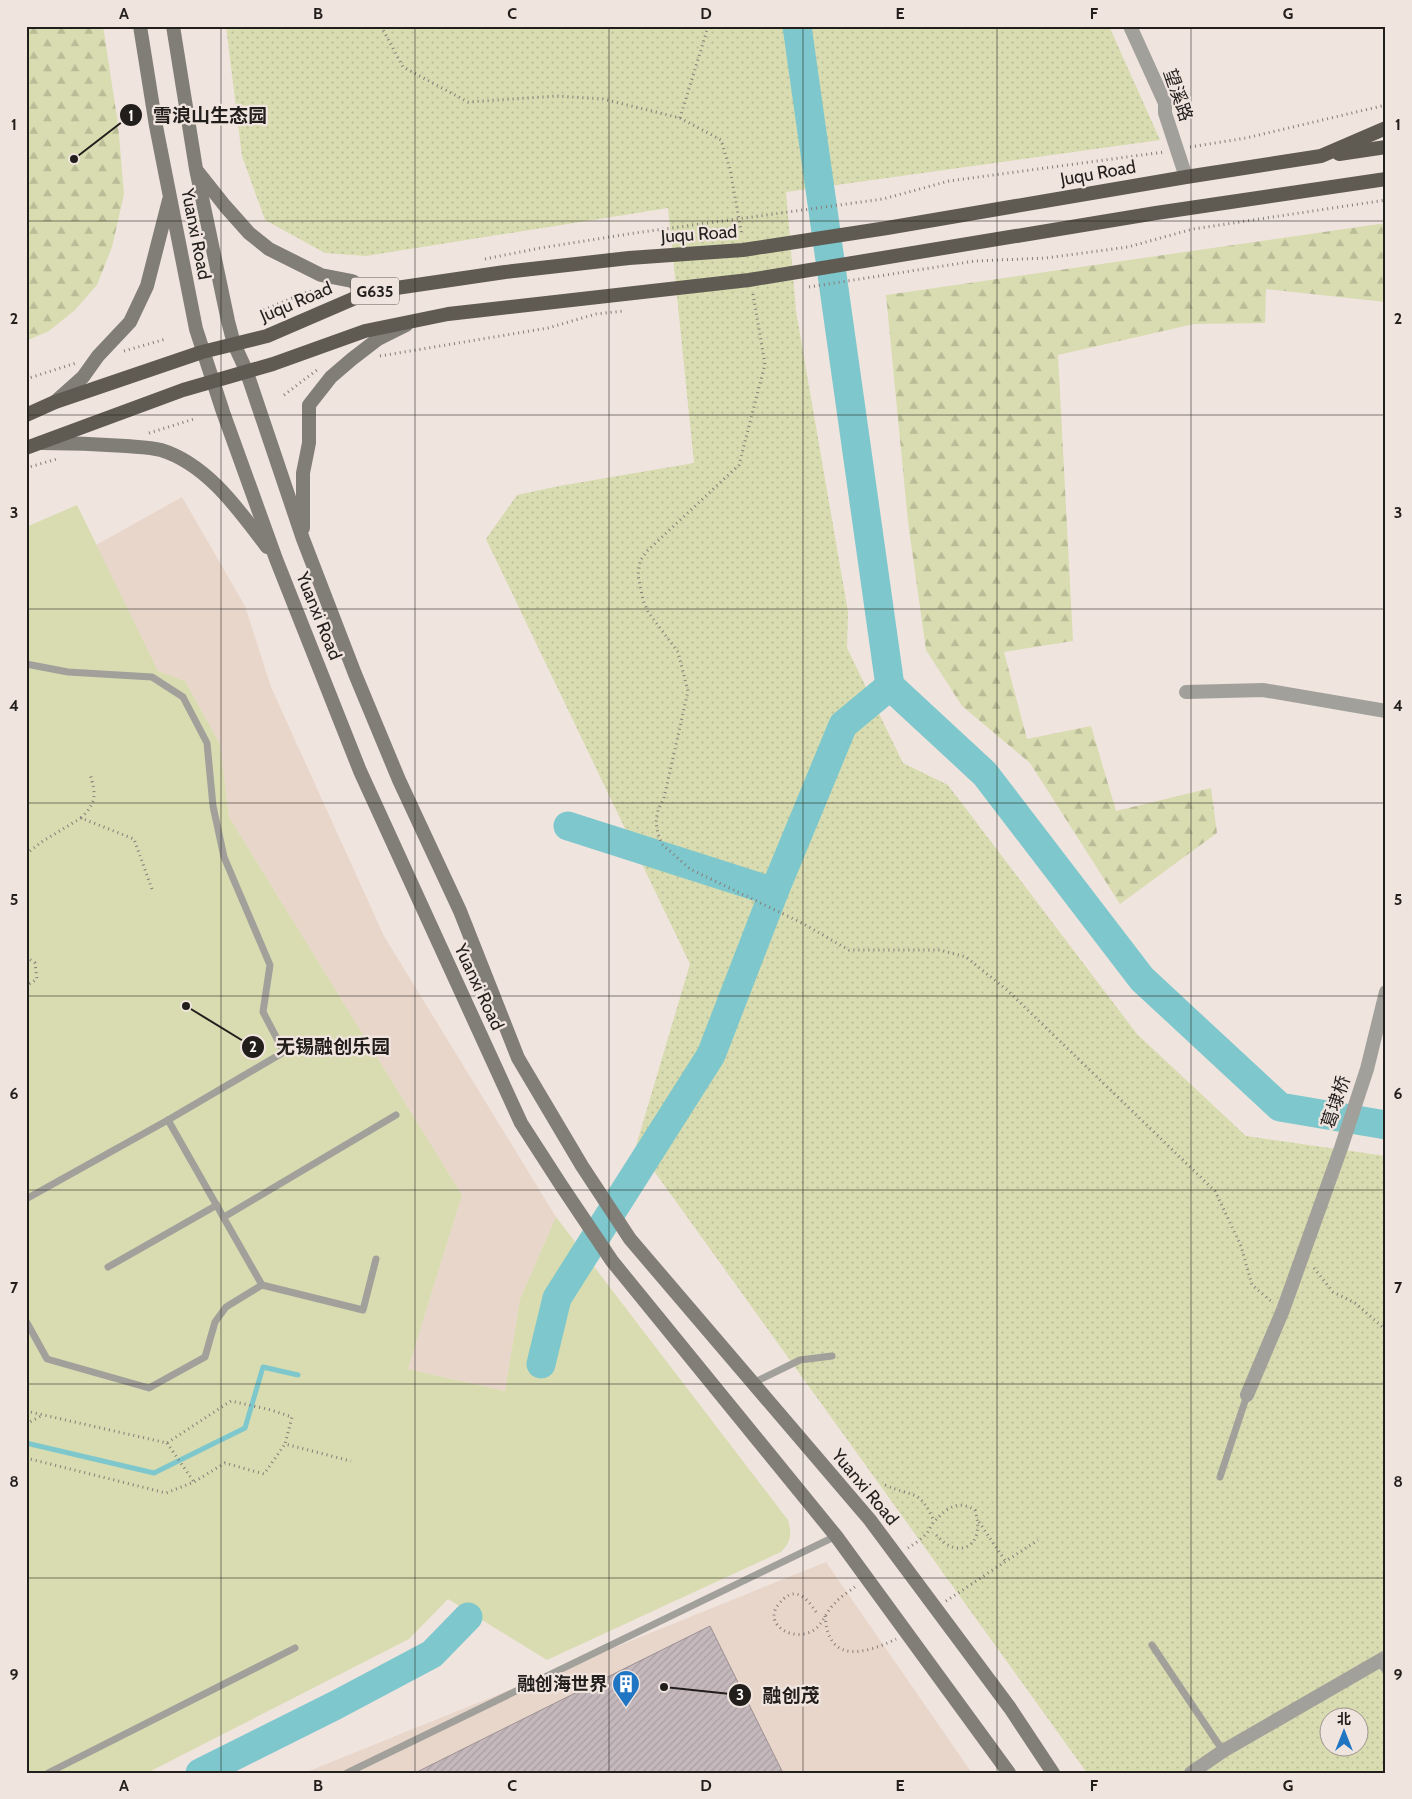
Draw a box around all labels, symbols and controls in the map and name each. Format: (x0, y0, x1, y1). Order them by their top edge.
text: A (119, 4, 129, 23)
text: B (313, 4, 323, 23)
text: C (507, 4, 517, 23)
text: D (700, 4, 712, 23)
text: E (895, 4, 905, 23)
text: F (1090, 4, 1099, 23)
text: G (1283, 4, 1293, 23)
street label: 望溪路 (1159, 66, 1197, 124)
callout: 雪浪山生态园 (118, 98, 277, 132)
text: 雪浪山生态园 (153, 104, 267, 127)
text: 1 (128, 107, 134, 125)
text: 1 (11, 115, 17, 134)
text: 1 (1395, 115, 1401, 134)
street label: Juqu Road (1057, 156, 1138, 191)
street label: Yuanxi Road (176, 185, 216, 282)
street label: Juqu Road (659, 220, 738, 248)
street label: Juqu Road (256, 277, 335, 327)
road number: G635 (351, 278, 399, 304)
text: 2 (10, 309, 18, 328)
text: 2 (1394, 309, 1402, 328)
text: 3 (10, 503, 18, 522)
text: 3 (1394, 503, 1402, 522)
street label: Yuanxi Road (291, 568, 347, 663)
text: 4 (9, 696, 19, 715)
text: 4 (1393, 696, 1403, 715)
text: 5 (10, 890, 18, 909)
text: 5 (1394, 890, 1402, 909)
street label: Yuanxi Road (449, 939, 509, 1034)
callout: 无锡融创乐园 (241, 1030, 400, 1064)
text: 无锡融创乐园 (276, 1035, 390, 1058)
text: 2 (249, 1038, 257, 1056)
street label: 葛埭桥 (1317, 1073, 1355, 1131)
text: 6 (10, 1084, 19, 1103)
text: 6 (1394, 1084, 1403, 1103)
text: 7 (10, 1278, 19, 1297)
text: 7 (1394, 1278, 1403, 1297)
street label: Yuanxi Road (826, 1444, 903, 1530)
text: 8 (9, 1472, 19, 1491)
text: 8 (1393, 1472, 1403, 1491)
text: 9 (10, 1665, 19, 1684)
text: 9 (1394, 1665, 1403, 1684)
building icon: 融创海世界 (611, 1669, 641, 1708)
place label: 融创海世界 (517, 1673, 607, 1695)
callout: 融创茂 (727, 1678, 829, 1712)
text: 融创茂 (762, 1684, 820, 1707)
text: 3 (736, 1686, 744, 1704)
north arrow (1320, 1706, 1370, 1756)
text: 北 (1337, 1710, 1351, 1728)
text: A (119, 1776, 129, 1795)
text: B (313, 1776, 323, 1795)
text: C (507, 1776, 517, 1795)
text: D (700, 1776, 712, 1795)
text: E (895, 1776, 905, 1795)
text: F (1090, 1776, 1099, 1795)
text: G (1283, 1776, 1293, 1795)

